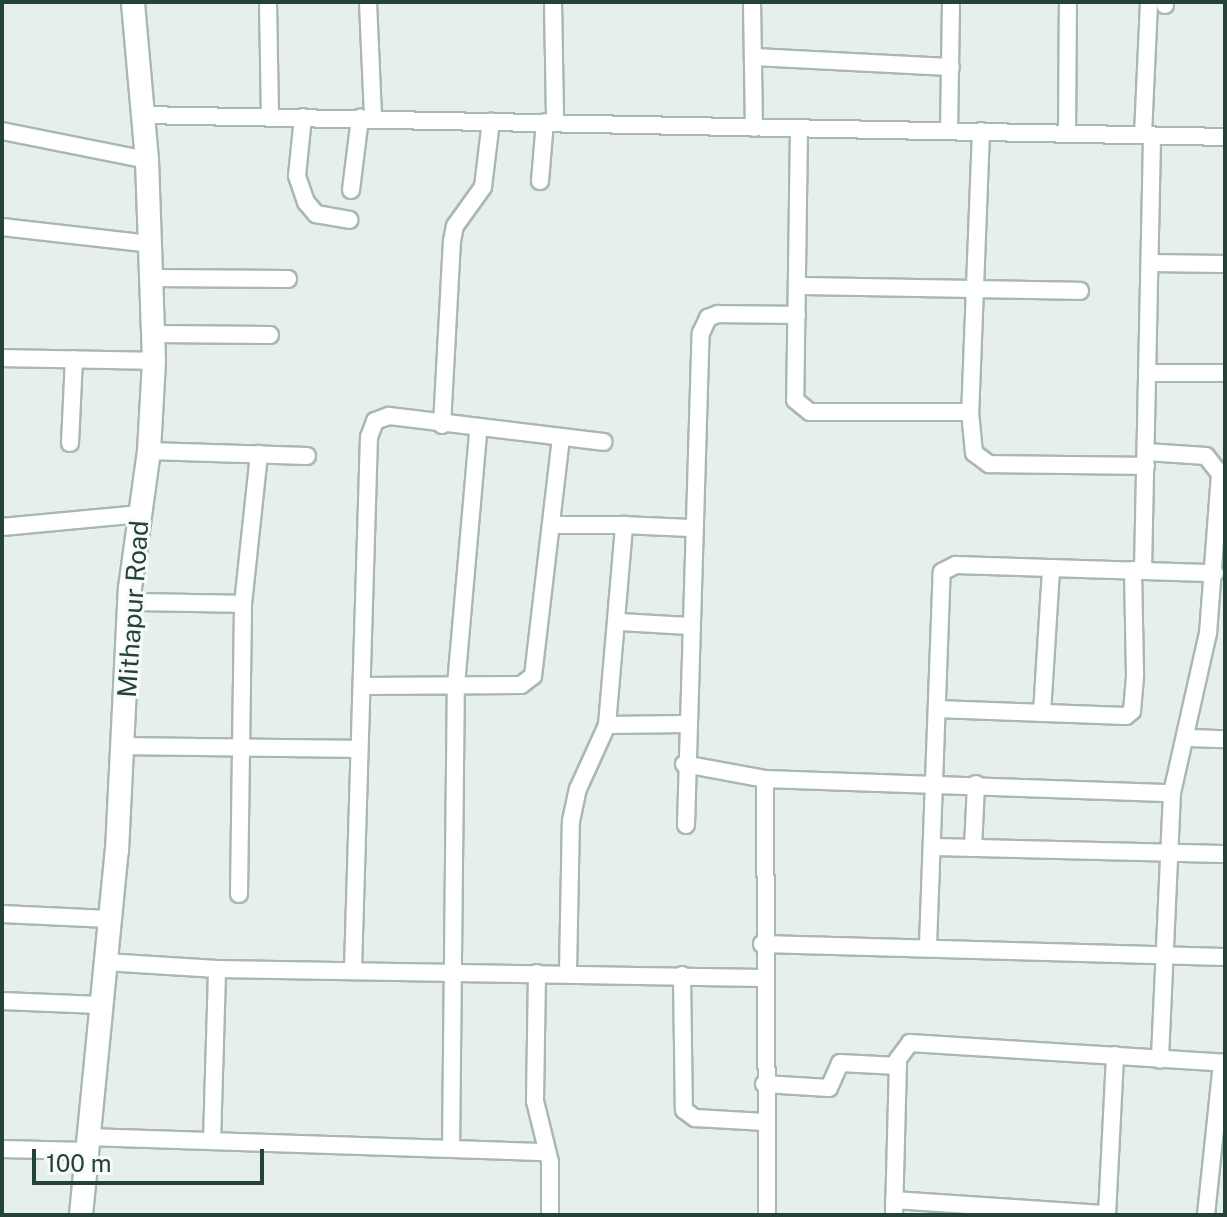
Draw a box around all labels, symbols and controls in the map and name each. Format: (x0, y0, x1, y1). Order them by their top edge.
street label: Mithapur Road (111, 519, 155, 699)
scale bar (36, 1133, 268, 1183)
text: 100 m (46, 1149, 112, 1177)

